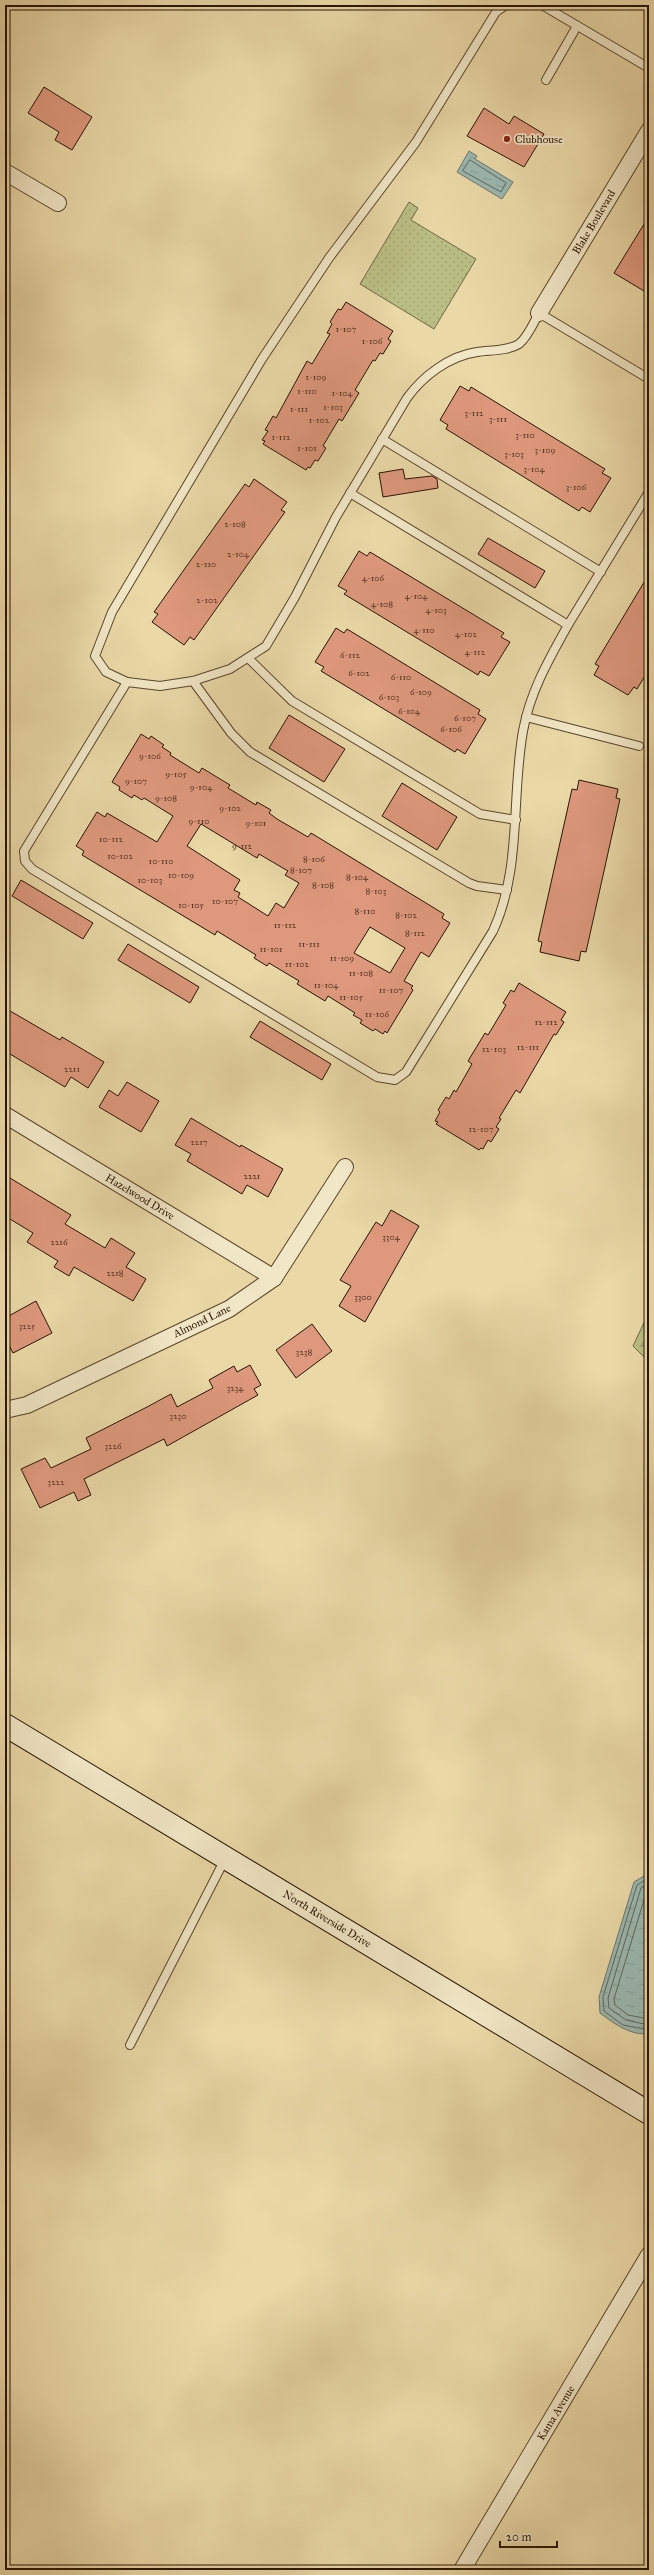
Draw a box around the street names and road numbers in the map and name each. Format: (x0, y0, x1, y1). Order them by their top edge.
street label: Blake Boulevard (570, 187, 619, 256)
street label: Hazelwood Drive (103, 1171, 177, 1223)
street label: Almond Lane (170, 1301, 233, 1341)
street label: North Riverside Drive (281, 1888, 374, 1951)
street label: Kama Avenue (535, 2383, 578, 2443)

